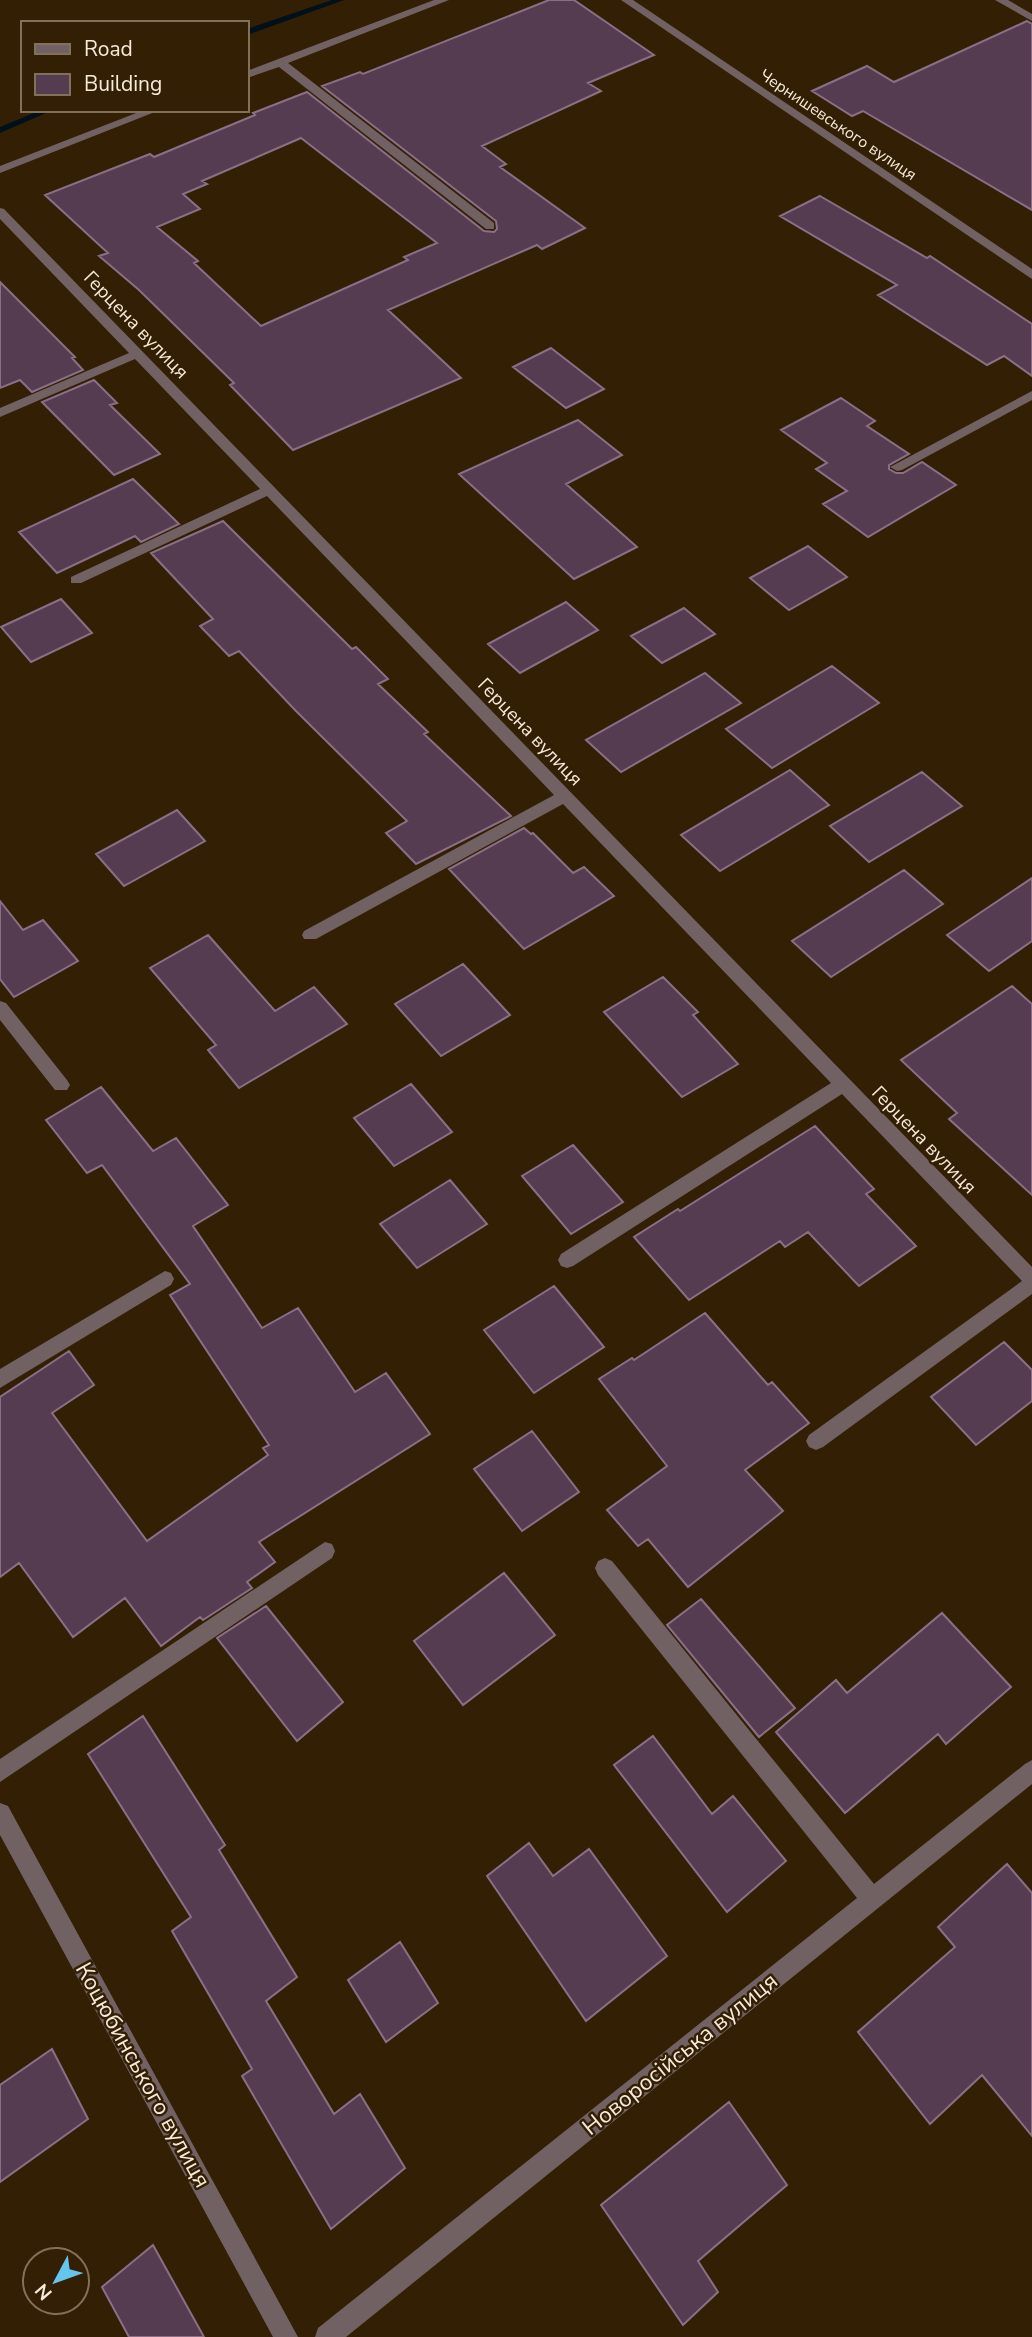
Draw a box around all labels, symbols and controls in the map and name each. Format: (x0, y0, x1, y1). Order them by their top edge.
legend (21, 21, 248, 112)
text: Road (84, 35, 133, 63)
street label: Чернишевського вулиця (755, 64, 921, 186)
text: Building (84, 70, 162, 98)
street label: Герцена вулиця (78, 265, 194, 385)
street label: Герцена вулиця (472, 672, 588, 792)
street label: Герцена вулиця (866, 1080, 982, 1200)
street label: Коцюбинського вулиця (68, 1957, 218, 2193)
street label: Новоросійська вулиця (576, 1965, 784, 2143)
north arrow (21, 2246, 91, 2316)
text: N (29, 2278, 58, 2305)

